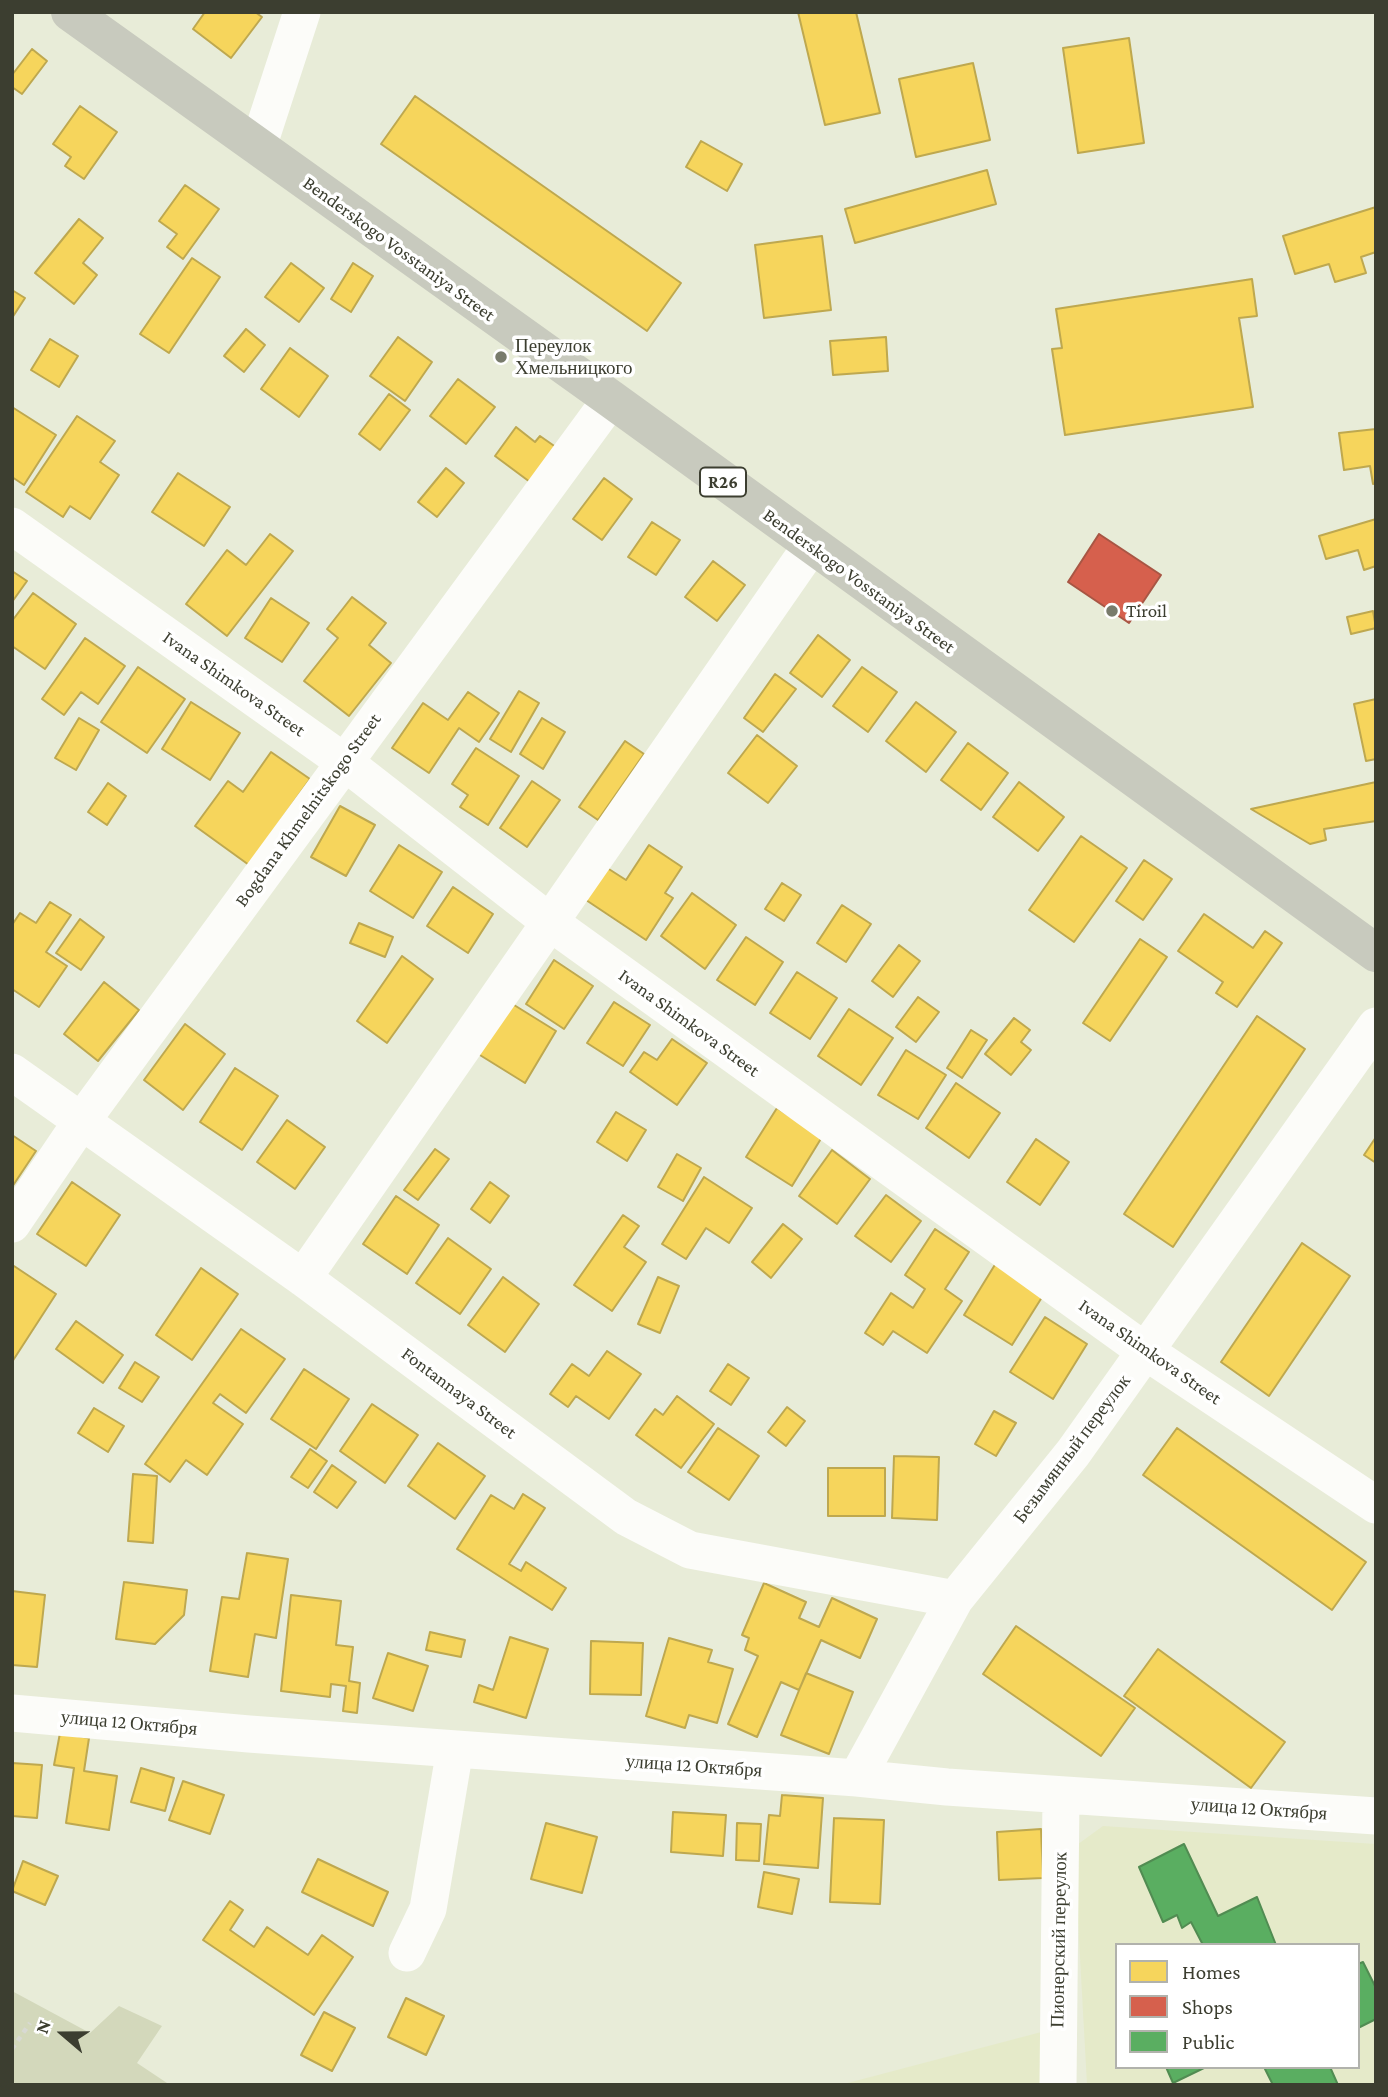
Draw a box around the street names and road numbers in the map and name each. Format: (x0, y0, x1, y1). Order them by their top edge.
street label: Benderskogo Vosstaniya Street (299, 172, 499, 326)
road number: R26 (700, 468, 746, 496)
street label: Benderskogo Vosstaniya Street (759, 504, 959, 658)
street label: Ivana Shimkova Street (158, 626, 310, 742)
street label: Bogdana Khmelnitskogo Street (230, 709, 386, 911)
street label: Ivana Shimkova Street (614, 964, 764, 1082)
street label: Ivana Shimkova Street (1074, 1294, 1226, 1410)
street label: Fontannaya Street (397, 1342, 521, 1444)
street label: Безымянный переулок (1009, 1370, 1135, 1528)
street label: улица 12 Октября (60, 1706, 198, 1740)
street label: улица 12 Октября (625, 1750, 763, 1782)
street label: улица 12 Октября (1190, 1793, 1328, 1825)
street label: Пионерский переулок (1046, 1852, 1072, 2028)

